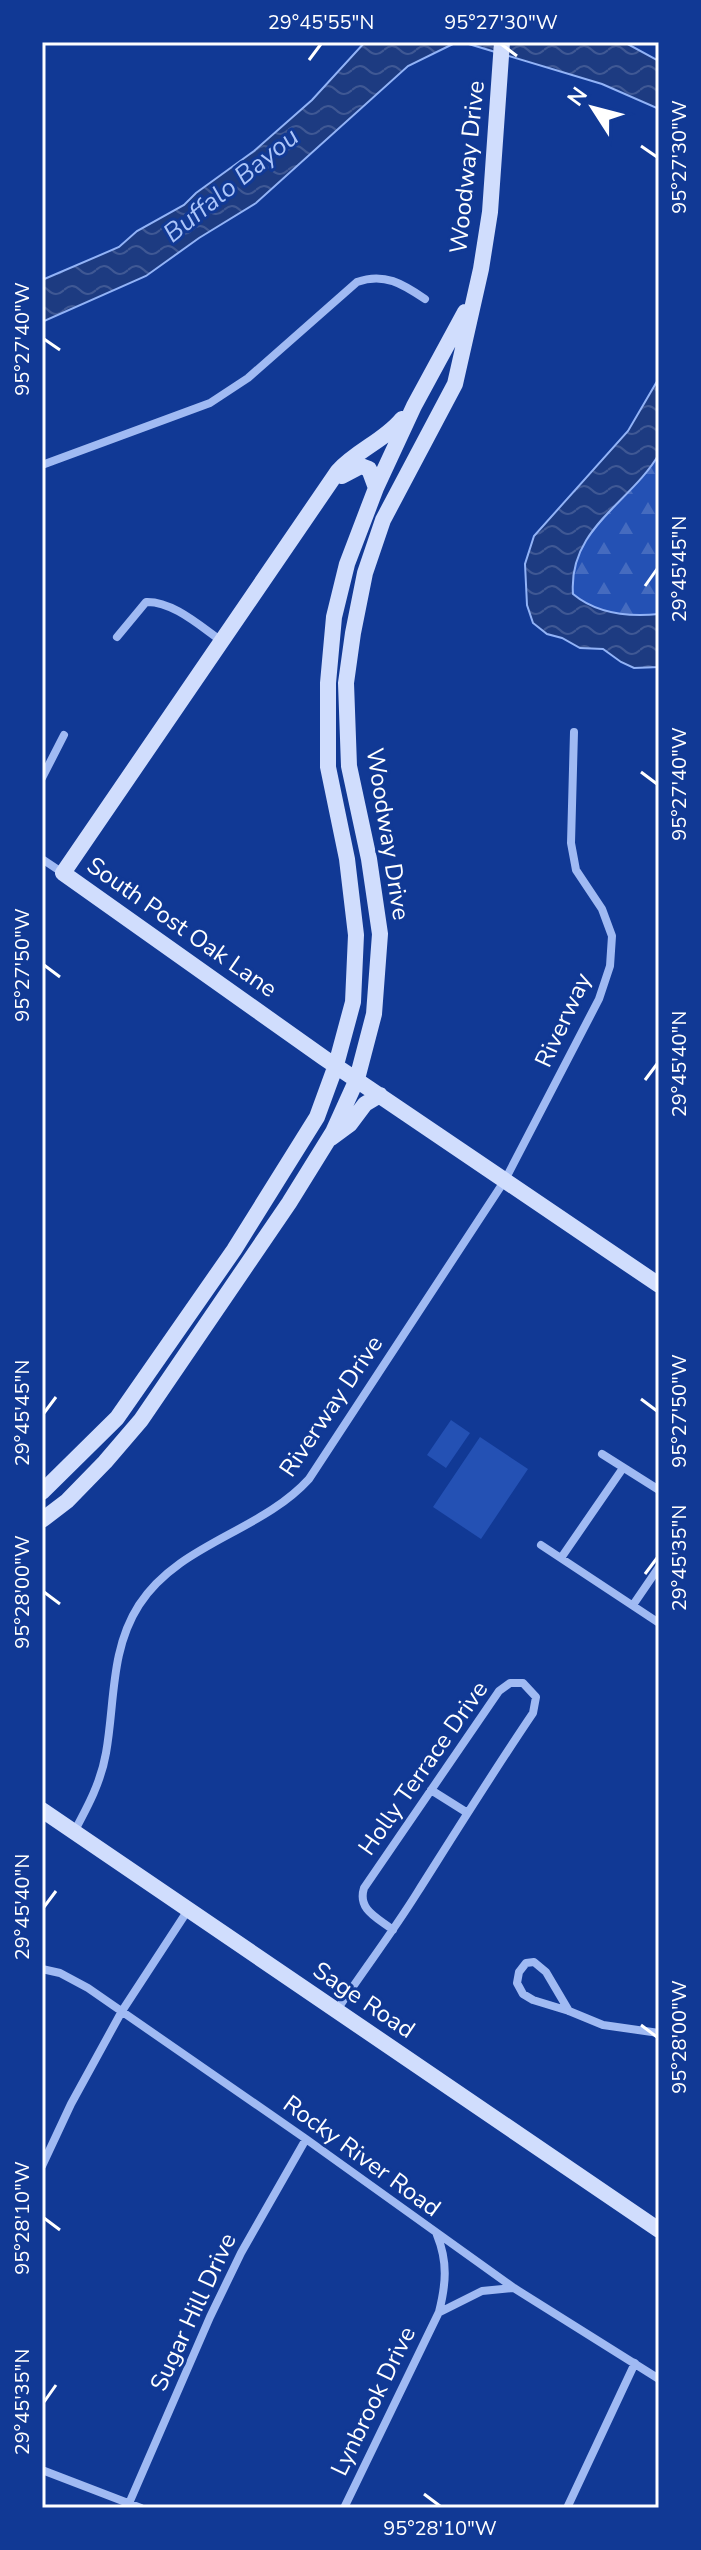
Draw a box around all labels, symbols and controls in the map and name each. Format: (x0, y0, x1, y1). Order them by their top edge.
text: 29°45'55"N (268, 9, 374, 36)
text: 95°27'30"W (444, 9, 558, 36)
north arrow (553, 68, 633, 148)
street label: Woodway Drive (442, 79, 492, 255)
text: N (561, 81, 595, 112)
text: 95°27'30"W (666, 100, 693, 214)
water label: Buffalo Bayou (156, 120, 306, 250)
text: 95°27'40"W (9, 282, 36, 396)
text: 29°45'45"N (666, 516, 693, 622)
text: 95°27'40"W (666, 727, 693, 841)
street label: Woodway Drive (359, 746, 417, 922)
street label: South Post Oak Lane (81, 849, 283, 1005)
text: 95°27'50"W (9, 908, 36, 1022)
street label: Riverway (527, 967, 599, 1072)
text: 29°45'40"N (666, 1011, 693, 1117)
street label: Riverway Drive (272, 1329, 390, 1483)
text: 95°27'50"W (666, 1354, 693, 1468)
text: 29°45'45"N (9, 1360, 36, 1466)
text: 29°45'35"N (666, 1505, 693, 1611)
text: 95°28'00"W (9, 1535, 36, 1649)
street label: Holly Terrace Drive (351, 1674, 495, 1862)
text: 29°45'40"N (9, 1854, 36, 1960)
street label: Sage Road (307, 1954, 421, 2046)
text: 95°28'00"W (666, 1980, 693, 2094)
street label: Rocky River Road (277, 2088, 447, 2224)
text: 95°28'10"W (9, 2161, 36, 2275)
street label: Sugar Hill Drive (142, 2228, 244, 2396)
street label: Lynbrook Drive (323, 2321, 423, 2481)
text: 29°45'35"N (9, 2349, 36, 2455)
text: 95°28'10"W (383, 2515, 497, 2542)

